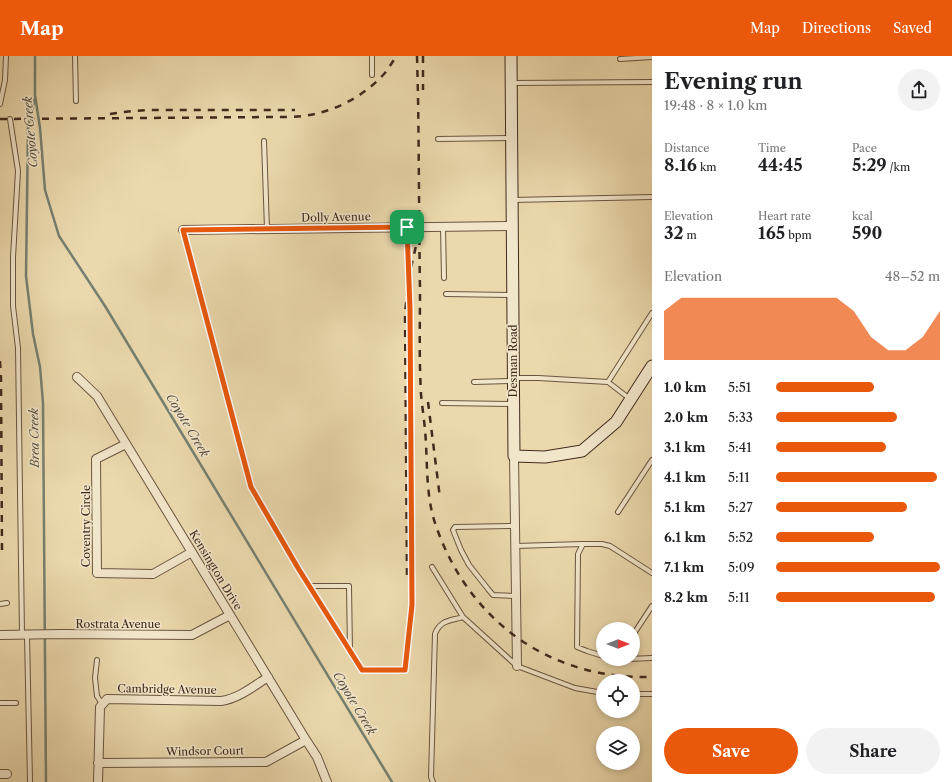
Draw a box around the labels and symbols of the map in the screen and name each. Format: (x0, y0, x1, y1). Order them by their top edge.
water label: Coyote Creek (19, 95, 41, 168)
street label: Dolly Avenue (301, 209, 371, 225)
pin (390, 210, 424, 244)
street label: Desman Road (506, 324, 520, 397)
water label: Coyote Creek (163, 390, 213, 460)
water label: Brea Creek (26, 407, 42, 469)
street label: Coventry Circle (79, 485, 93, 567)
street label: Kensington Drive (187, 527, 245, 613)
street label: Rostrata Avenue (76, 617, 160, 631)
north arrow (596, 622, 640, 666)
water label: Coyote Creek (330, 668, 380, 738)
street label: Cambridge Avenue (117, 681, 217, 697)
street label: Windsor Court (165, 743, 244, 759)

